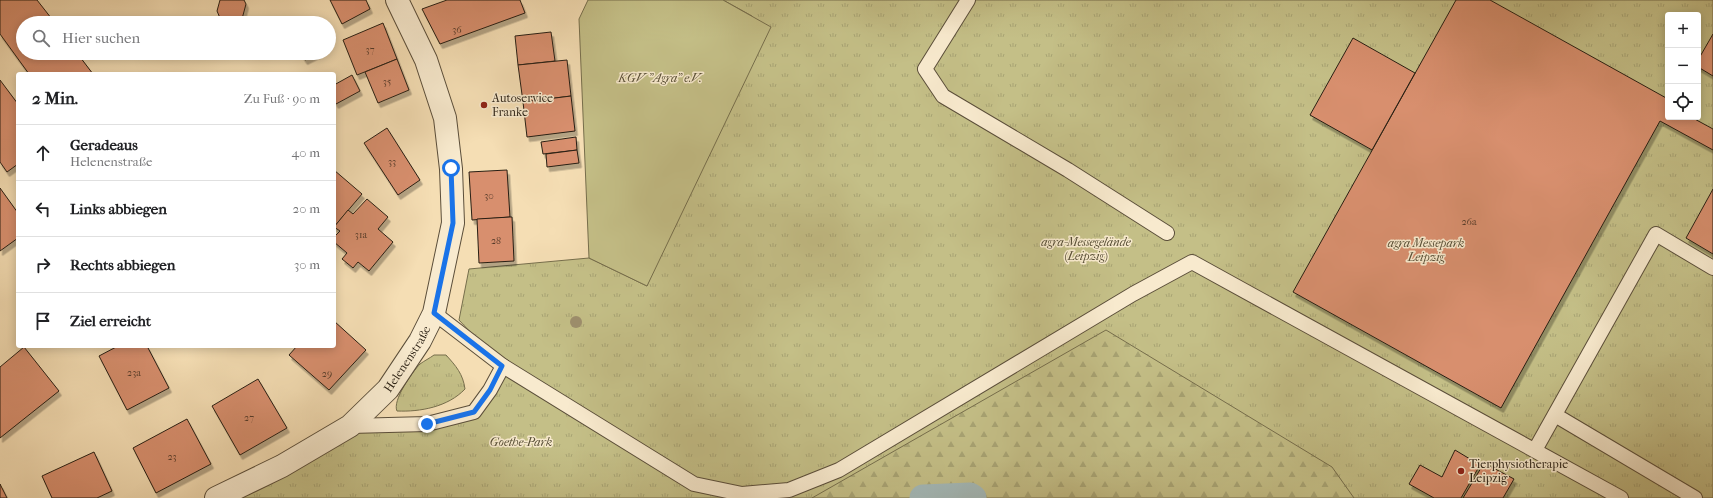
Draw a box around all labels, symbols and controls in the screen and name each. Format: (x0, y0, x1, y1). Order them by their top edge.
map controls (1665, 12, 1701, 120)
button: + (1665, 12, 1701, 48)
search box (16, 16, 336, 60)
house number: 36 (452, 24, 462, 36)
icon: search (30, 27, 52, 49)
text: Hier suchen (62, 29, 140, 47)
house number: 37 (366, 44, 375, 56)
button: − (1665, 48, 1701, 84)
park label: KGV "Agra" e.V. (617, 71, 703, 85)
house number: 35 (383, 76, 391, 88)
button: locate (1665, 84, 1701, 120)
text: 2 Min. (32, 88, 78, 108)
text: Zu Fuß · 90 m (244, 91, 320, 106)
place label: Autoservice Franke (491, 91, 553, 119)
marker: Autoservice Franke (479, 100, 489, 110)
text: Geradeaus (70, 136, 138, 154)
icon: ahead (32, 142, 54, 164)
text: 40 m (292, 145, 320, 160)
text: Helenenstraße (70, 154, 152, 169)
house number: 33 (388, 156, 396, 168)
route start (442, 159, 460, 177)
house number: 30 (484, 190, 494, 202)
icon: left (32, 198, 54, 220)
text: Links abbiegen (70, 200, 167, 218)
text: 20 m (293, 201, 320, 216)
house number: 26a (1461, 216, 1477, 228)
house number: 31a (355, 229, 368, 241)
house number: 28 (491, 235, 501, 247)
park label: agra-Messegelände (Leipzig) (1041, 235, 1132, 263)
park label: agra Messepark Leipzig (1388, 236, 1464, 264)
icon: right (32, 254, 54, 276)
text: Rechts abbiegen (70, 256, 175, 274)
text: 30 m (294, 257, 320, 272)
icon: arrive (32, 310, 54, 332)
text: Ziel erreicht (70, 312, 151, 330)
street label: Helenenstraße (381, 323, 433, 395)
house number: 23a (127, 367, 141, 379)
house number: 29 (322, 368, 332, 380)
house number: 27 (244, 412, 254, 424)
route end (418, 415, 436, 433)
park label: Goethe-Park (490, 435, 552, 449)
house number: 23 (167, 451, 177, 463)
place label: Tierphysiotherapie Leipzig (1469, 457, 1568, 485)
marker: Tierphysiotherapie Leipzig (1456, 466, 1466, 476)

